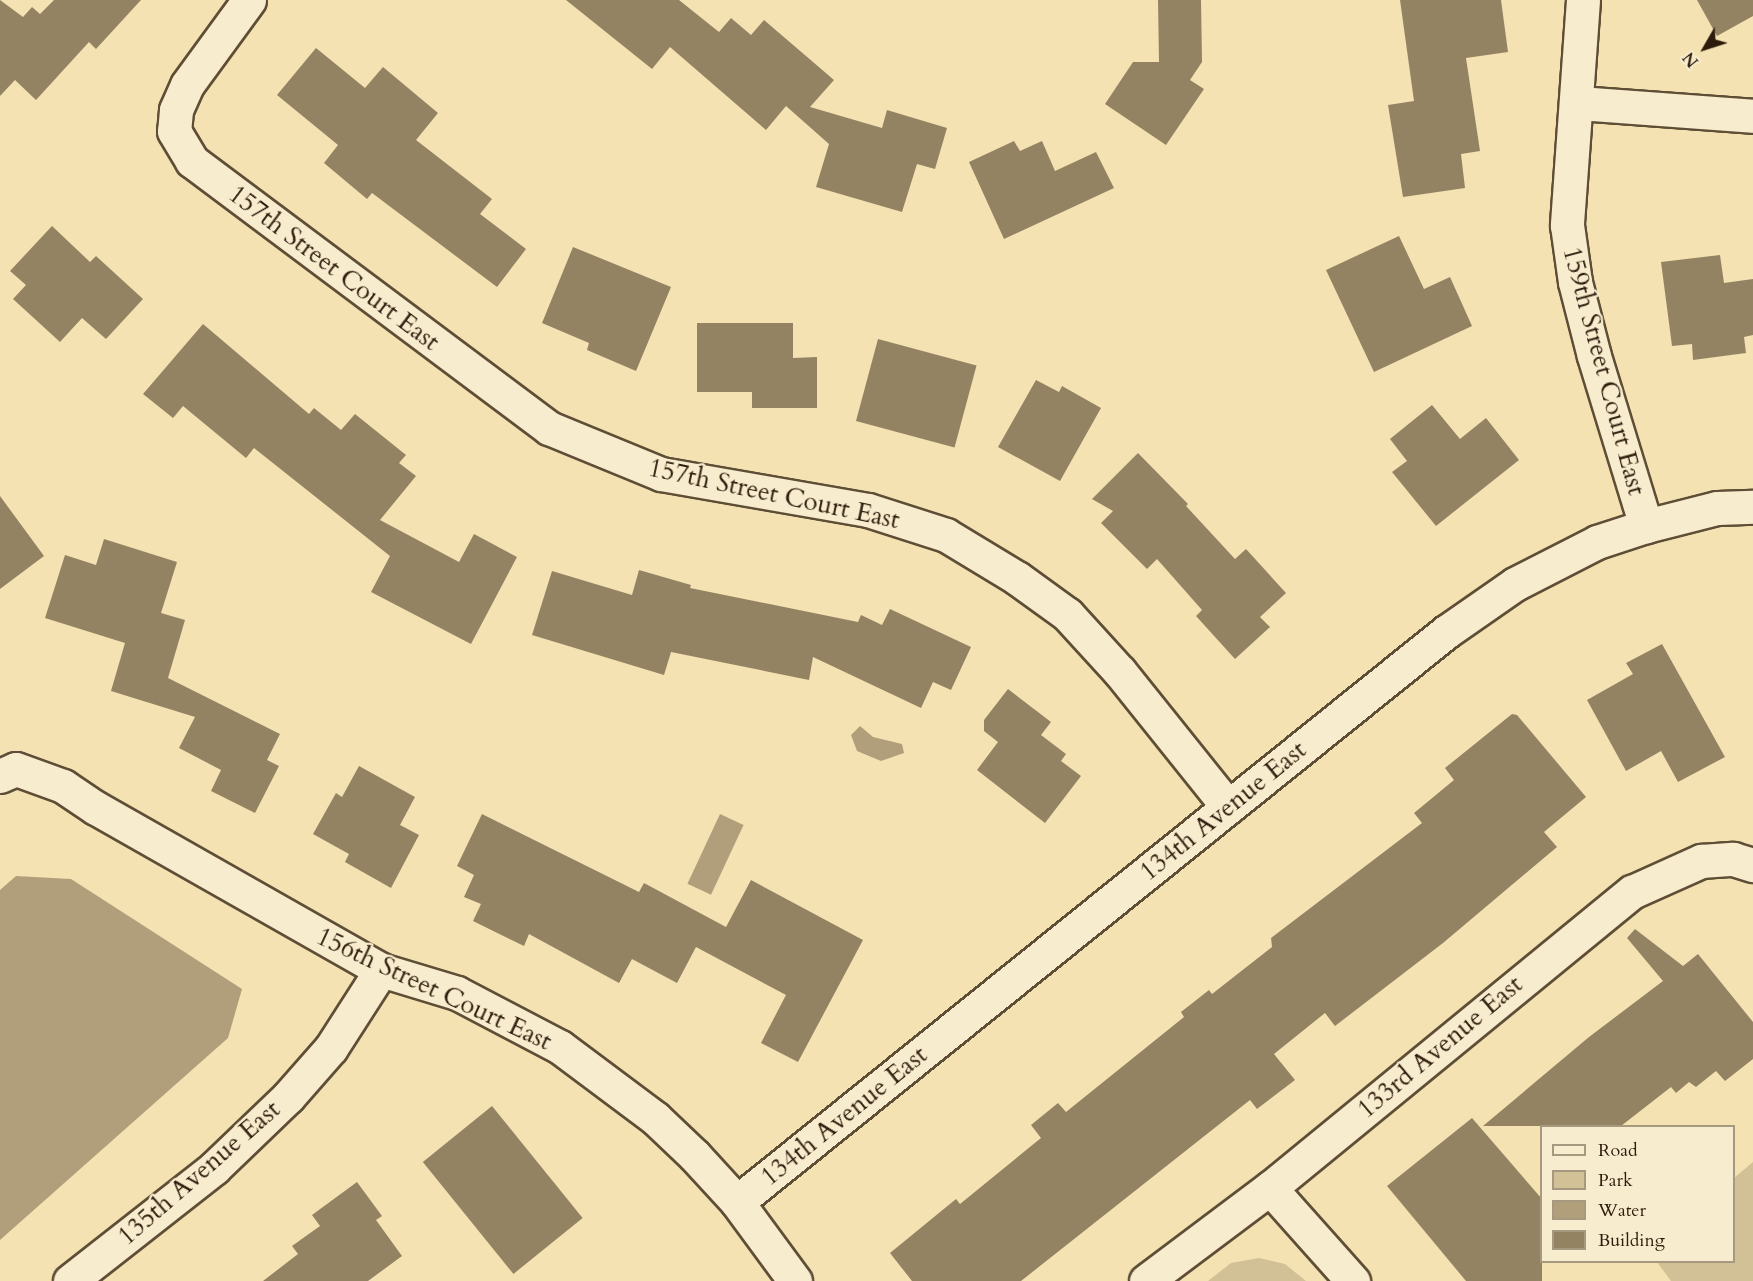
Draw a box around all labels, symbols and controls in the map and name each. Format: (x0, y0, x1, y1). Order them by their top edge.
north arrow (1675, 18, 1735, 78)
text: N (1678, 47, 1704, 72)
street label: 157th Street Court East (222, 179, 446, 357)
street label: 159th Street Court East (1556, 243, 1652, 499)
street label: 157th Street Court East (646, 452, 902, 536)
street label: 134th Avenue East (1134, 734, 1312, 888)
street label: 156th Street Court East (311, 921, 557, 1057)
street label: 133rd Avenue East (1351, 969, 1529, 1125)
street label: 134th Avenue East (755, 1039, 933, 1193)
street label: 135th Avenue East (111, 1094, 287, 1252)
legend (1540, 1125, 1735, 1263)
text: Road (1598, 1138, 1638, 1163)
text: Park (1598, 1168, 1633, 1193)
text: Water (1598, 1198, 1646, 1223)
text: Building (1598, 1228, 1665, 1253)

